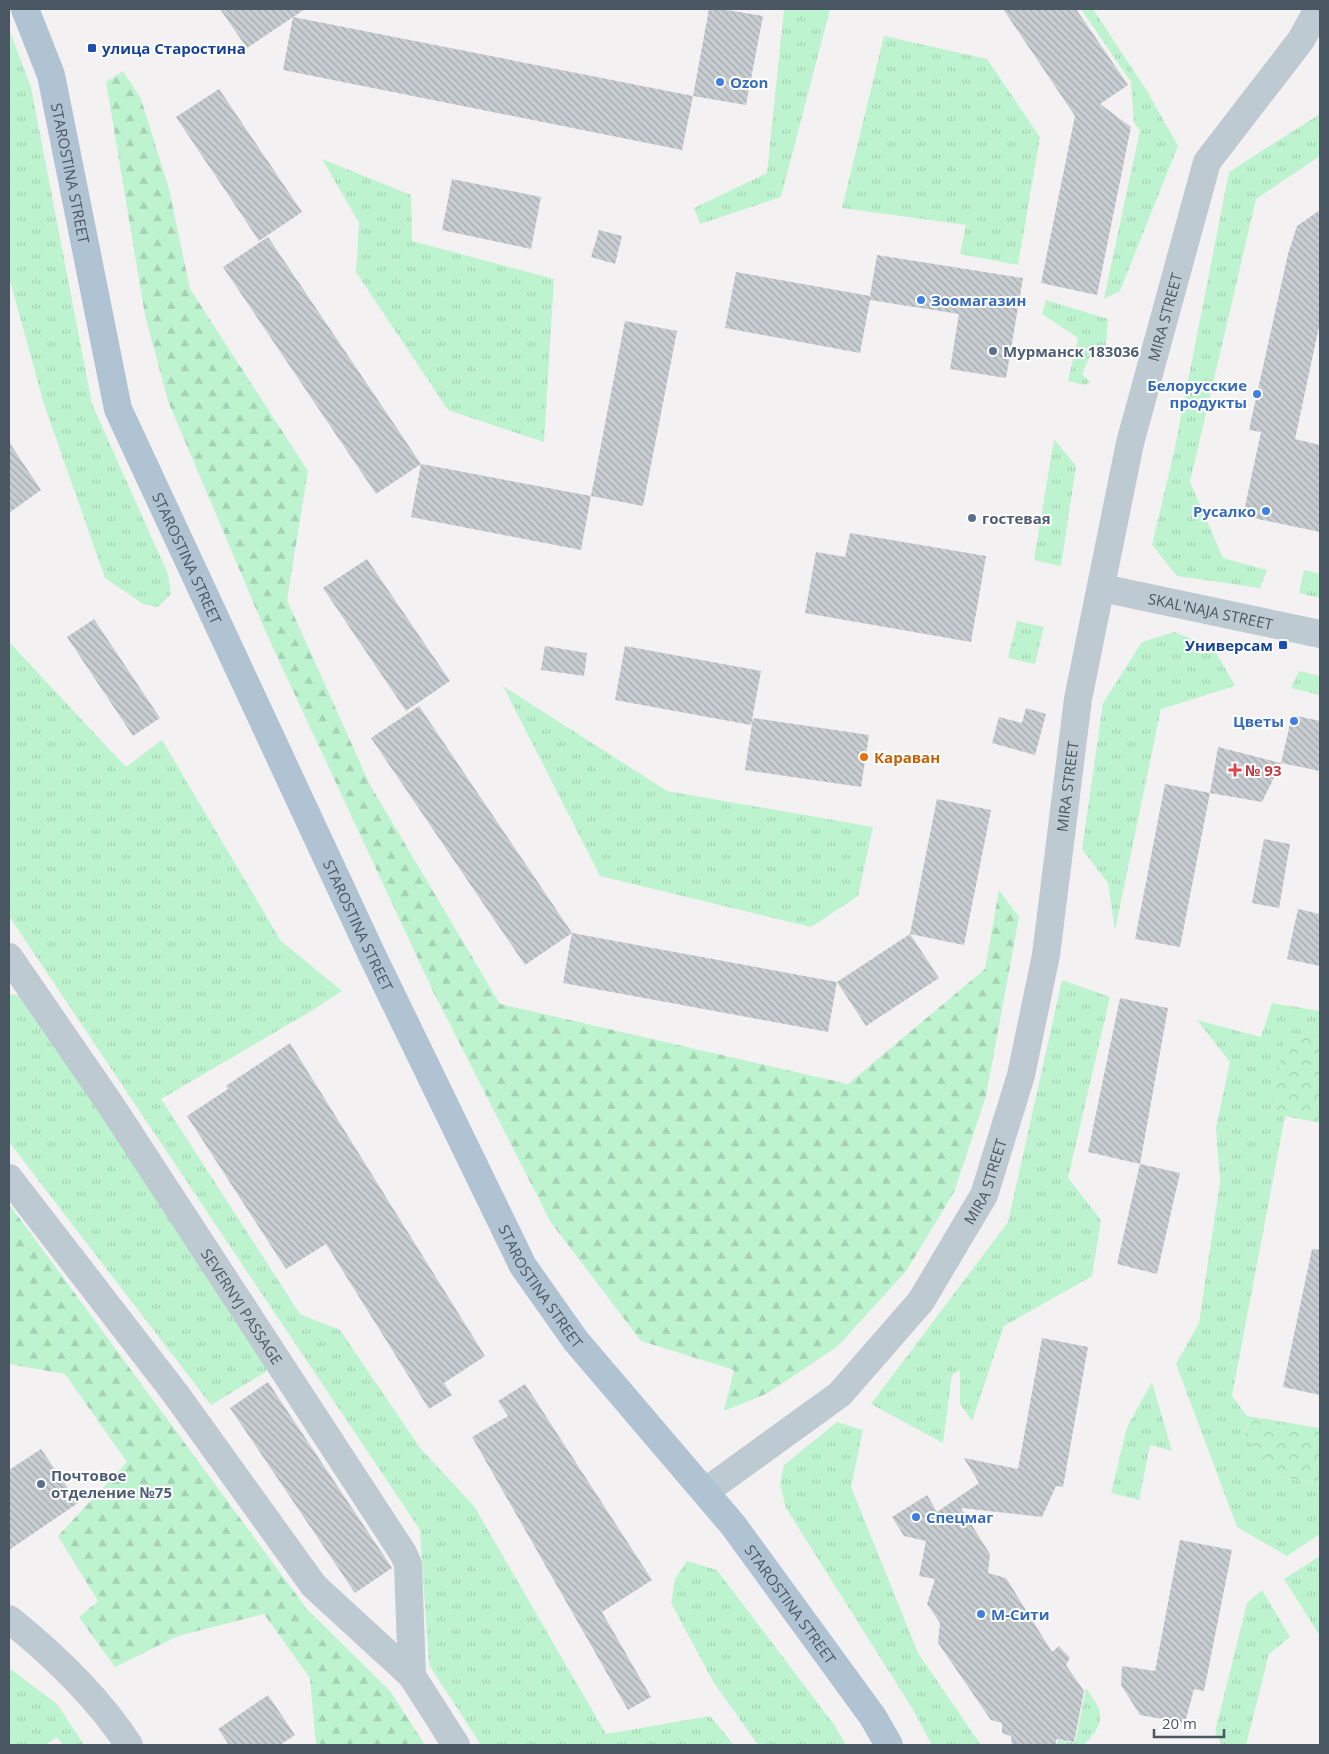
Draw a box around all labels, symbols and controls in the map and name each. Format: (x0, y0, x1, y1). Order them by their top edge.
place label: улица Старостина (102, 38, 246, 58)
marker: улица Старостина (86, 42, 98, 54)
place label: Ozon (730, 72, 768, 92)
marker: Ozon (714, 76, 726, 88)
street label: STAROSTINA STREET (47, 101, 95, 246)
street label: MIRA STREET (1143, 270, 1186, 364)
place label: Зоомагазин (931, 290, 1026, 310)
marker: Зоомагазин (915, 294, 927, 306)
place label: Мурманск 183036 (1003, 341, 1140, 361)
marker: Мурманск 183036 (987, 345, 999, 357)
place label: Белорусские продукты (1147, 375, 1247, 412)
marker: Белорусские продукты (1251, 388, 1263, 400)
street label: STAROSTINA STREET (148, 489, 227, 628)
place label: Русалко (1193, 501, 1256, 521)
marker: Русалко (1260, 505, 1272, 517)
place label: гостевая (982, 508, 1051, 528)
marker: гостевая (966, 512, 978, 524)
street label: SKAL'NAJA STREET (1146, 588, 1276, 634)
place label: Универсам (1185, 635, 1273, 655)
marker: Универсам (1277, 639, 1289, 651)
place label: Цветы (1233, 711, 1284, 731)
marker: Цветы (1288, 715, 1300, 727)
street label: MIRA STREET (1051, 739, 1083, 833)
place label: Караван (874, 747, 940, 767)
marker: Караван (858, 751, 870, 763)
place label: № 93 (1245, 760, 1281, 780)
marker: № 93 (1229, 764, 1241, 776)
street label: STAROSTINA STREET (319, 856, 398, 995)
street label: MIRA STREET (959, 1135, 1011, 1228)
street label: STAROSTINA STREET (494, 1221, 588, 1353)
street label: SEVERNYJ PASSAGE (197, 1245, 287, 1368)
place label: Почтовое отделение №75 (51, 1465, 172, 1502)
marker: Почтовое отделение №75 (35, 1478, 47, 1490)
place label: Спецмаг (926, 1507, 993, 1527)
marker: Спецмаг (910, 1511, 922, 1523)
street label: STAROSTINA STREET (740, 1540, 841, 1668)
place label: М-Сити (991, 1604, 1049, 1624)
marker: М-Сити (975, 1608, 987, 1620)
scale bar (1154, 1706, 1224, 1738)
text: 20 m (1162, 1713, 1197, 1733)

